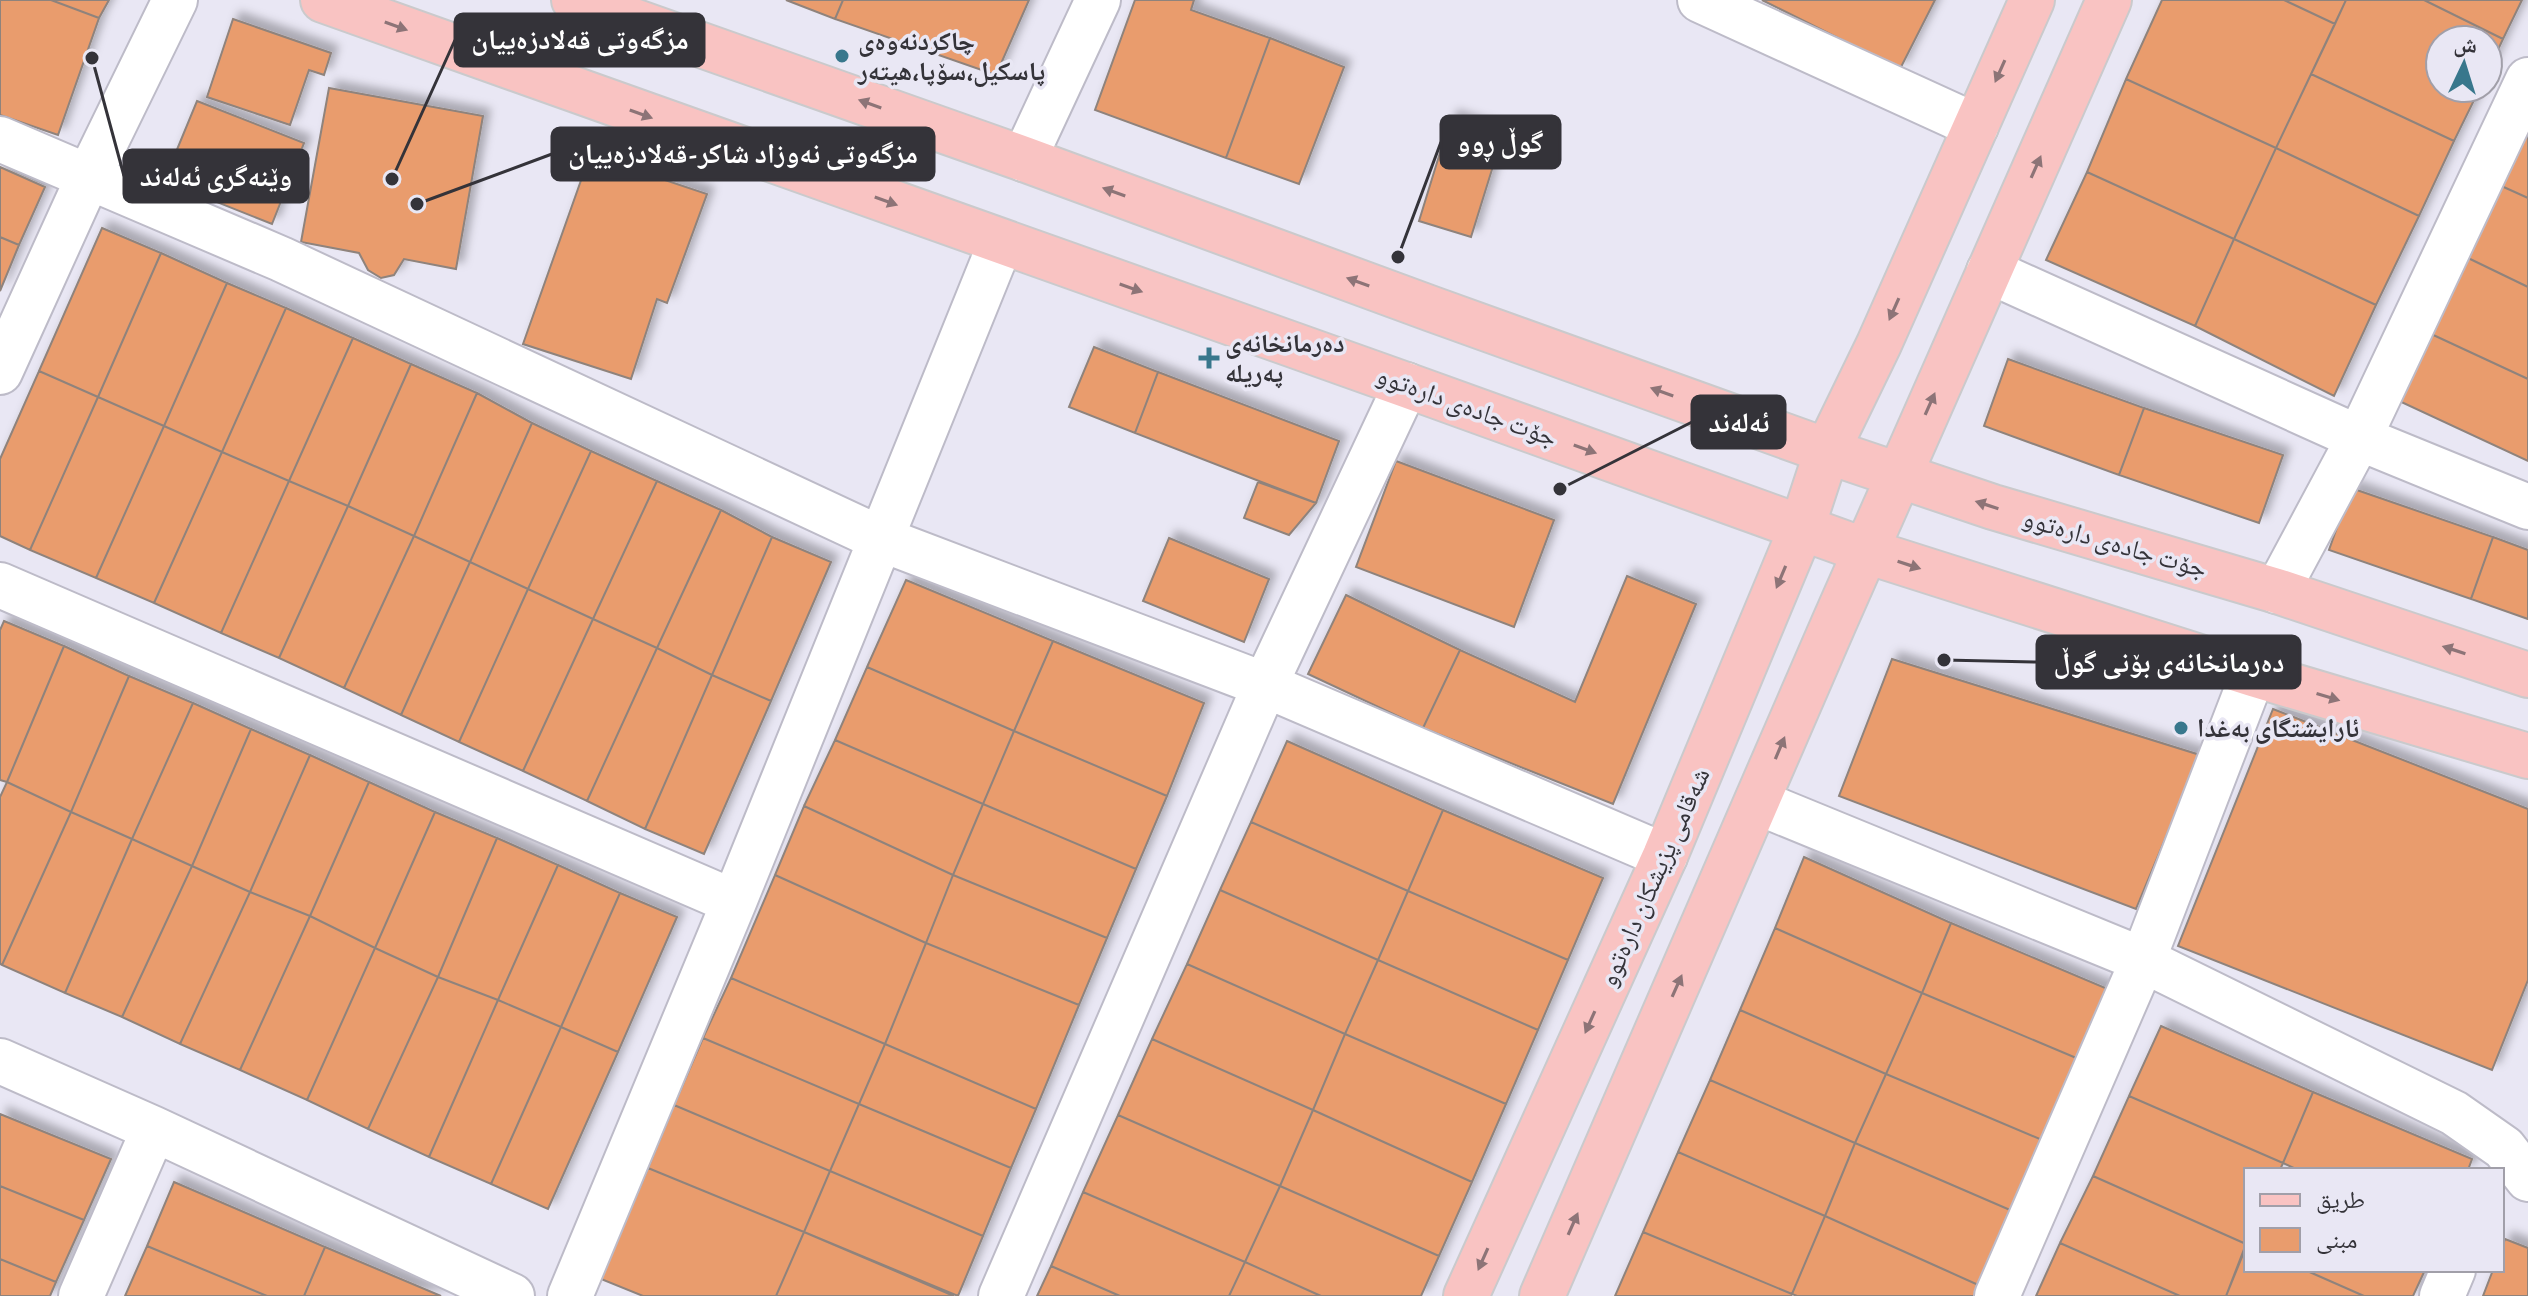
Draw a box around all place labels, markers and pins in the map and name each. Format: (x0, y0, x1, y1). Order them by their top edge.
callout: مزگەوتی قەلادزەییان (455, 14, 704, 66)
place label: چاکردنەوەی پاسکیل،سۆپا،هیتەر (857, 27, 1045, 87)
marker: چاکردنەوەی پاسکیل،سۆپا،هیتەر (833, 47, 851, 65)
callout: گوڵ ڕوو (1441, 116, 1560, 168)
callout: مزگەوتی نەوزاد شاکر-قەلادزەییان (552, 128, 934, 180)
callout: وێنەگری ئەلەند (124, 150, 308, 202)
place label: دەرمانخانەی پەریلە (1225, 329, 1344, 389)
marker: دەرمانخانەی پەریلە (1200, 349, 1218, 367)
callout: ئەلەند (1692, 396, 1785, 448)
callout: دەرمانخانەی بۆنی گوڵ (2037, 636, 2300, 688)
place label: ئارایشتگای بەغدا (2197, 714, 2359, 744)
marker: ئارایشتگای بەغدا (2172, 719, 2190, 737)

